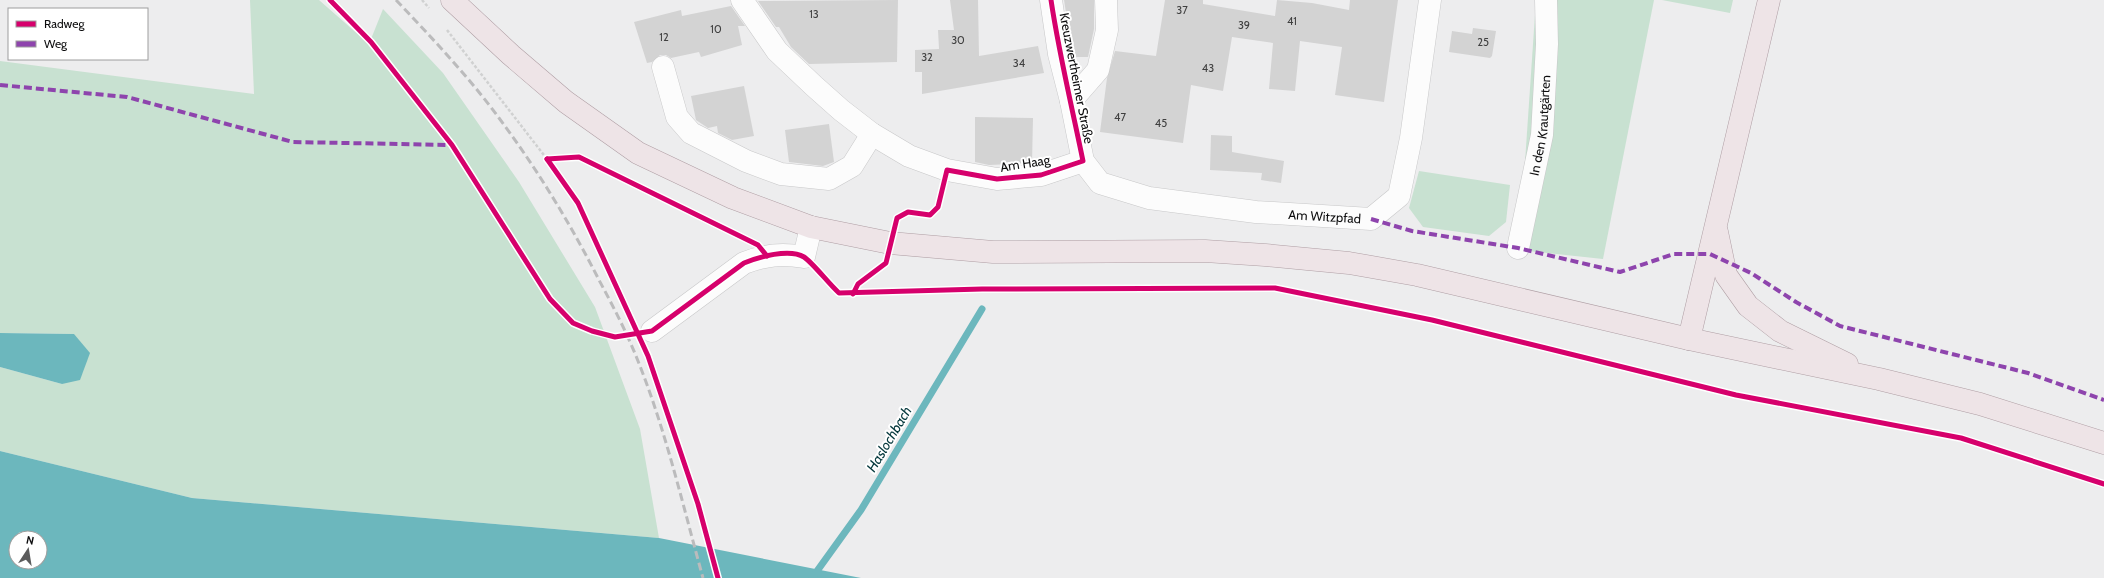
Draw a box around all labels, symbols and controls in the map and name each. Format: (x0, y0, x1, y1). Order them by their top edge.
house number: 37 (1176, 3, 1188, 17)
house number: 13 (809, 7, 819, 21)
legend (8, 8, 148, 60)
street label: Kreuzwertheimer Straße (1056, 11, 1098, 145)
house number: 41 (1287, 14, 1297, 28)
text: Radweg (44, 16, 85, 31)
house number: 39 (1238, 18, 1250, 32)
house number: 10 (710, 22, 722, 36)
house number: 12 (659, 30, 669, 44)
house number: 30 (951, 33, 965, 47)
house number: 25 (1477, 35, 1489, 49)
text: Weg (44, 36, 68, 51)
house number: 32 (921, 50, 933, 64)
house number: 34 (1013, 56, 1026, 70)
house number: 43 (1202, 61, 1214, 75)
street label: In den Krautgärten (1526, 74, 1553, 177)
house number: 47 (1114, 110, 1126, 124)
house number: 45 (1155, 116, 1167, 130)
street label: Am Haag (999, 151, 1052, 175)
street label: Am Witzpfad (1288, 206, 1361, 226)
water label: Haslochbach (862, 403, 916, 475)
north arrow (8, 530, 48, 570)
text: N (25, 533, 35, 548)

